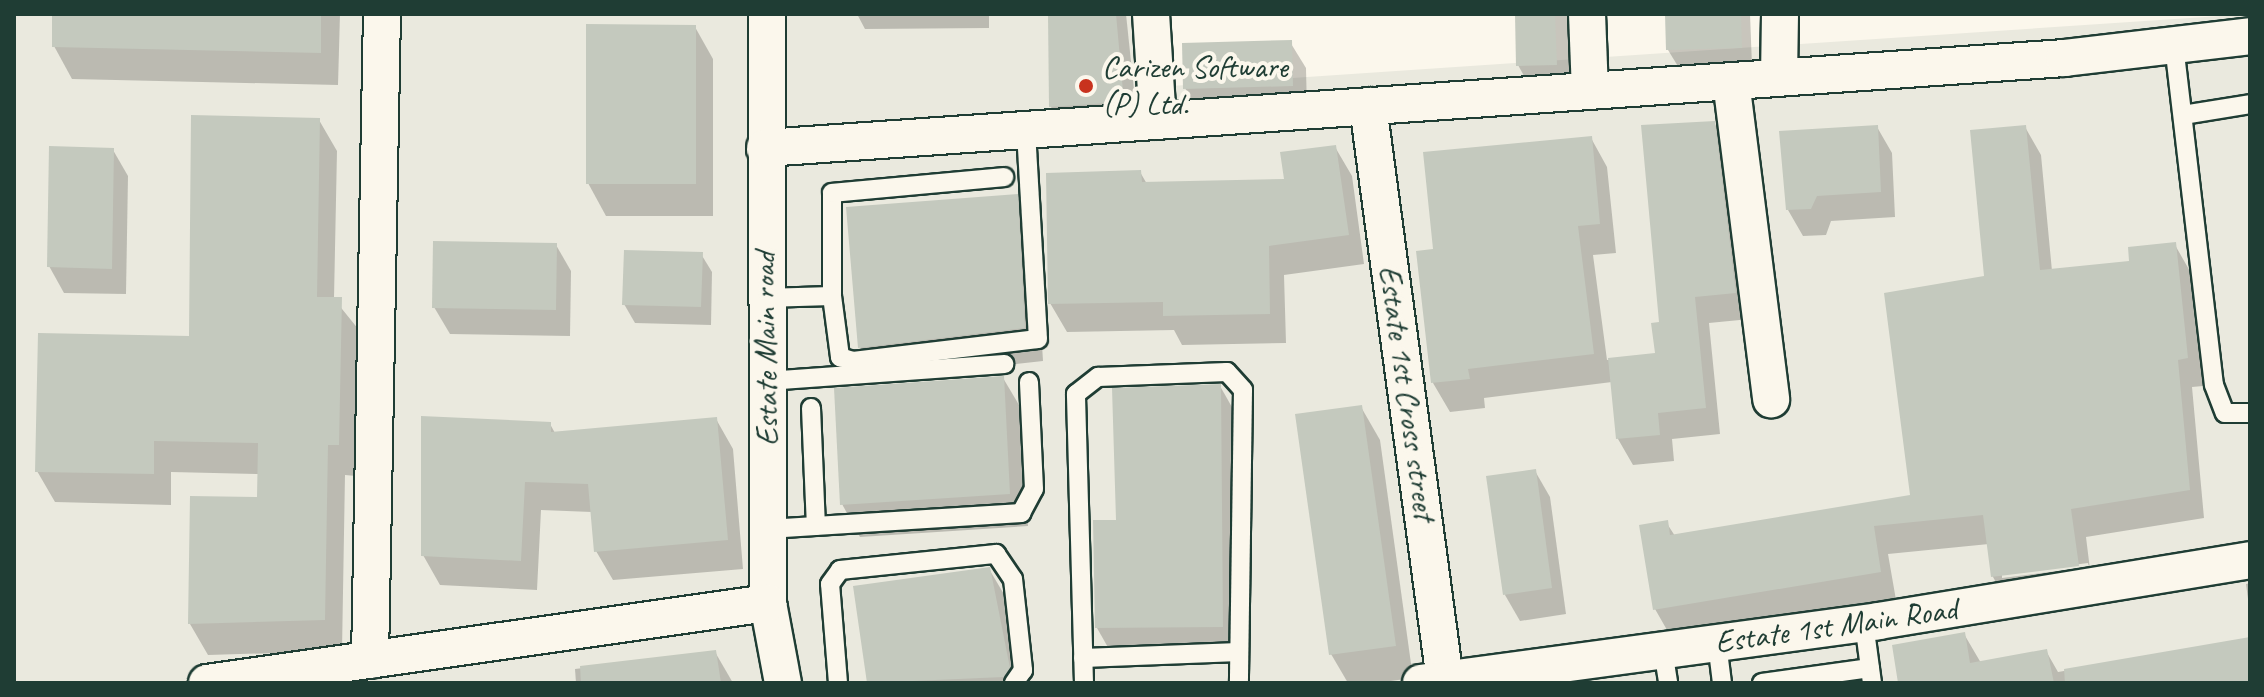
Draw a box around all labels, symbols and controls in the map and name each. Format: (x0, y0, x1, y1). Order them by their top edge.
place label: Carizen Software (P) Ltd. (1102, 49, 1288, 124)
marker: Carizen Software (P) Ltd. (1077, 77, 1095, 95)
street label: Estate Main road (745, 251, 787, 447)
street label: Estate 1st Cross street (1370, 263, 1444, 523)
street label: Estate 1st Main Road (1713, 590, 1959, 662)

